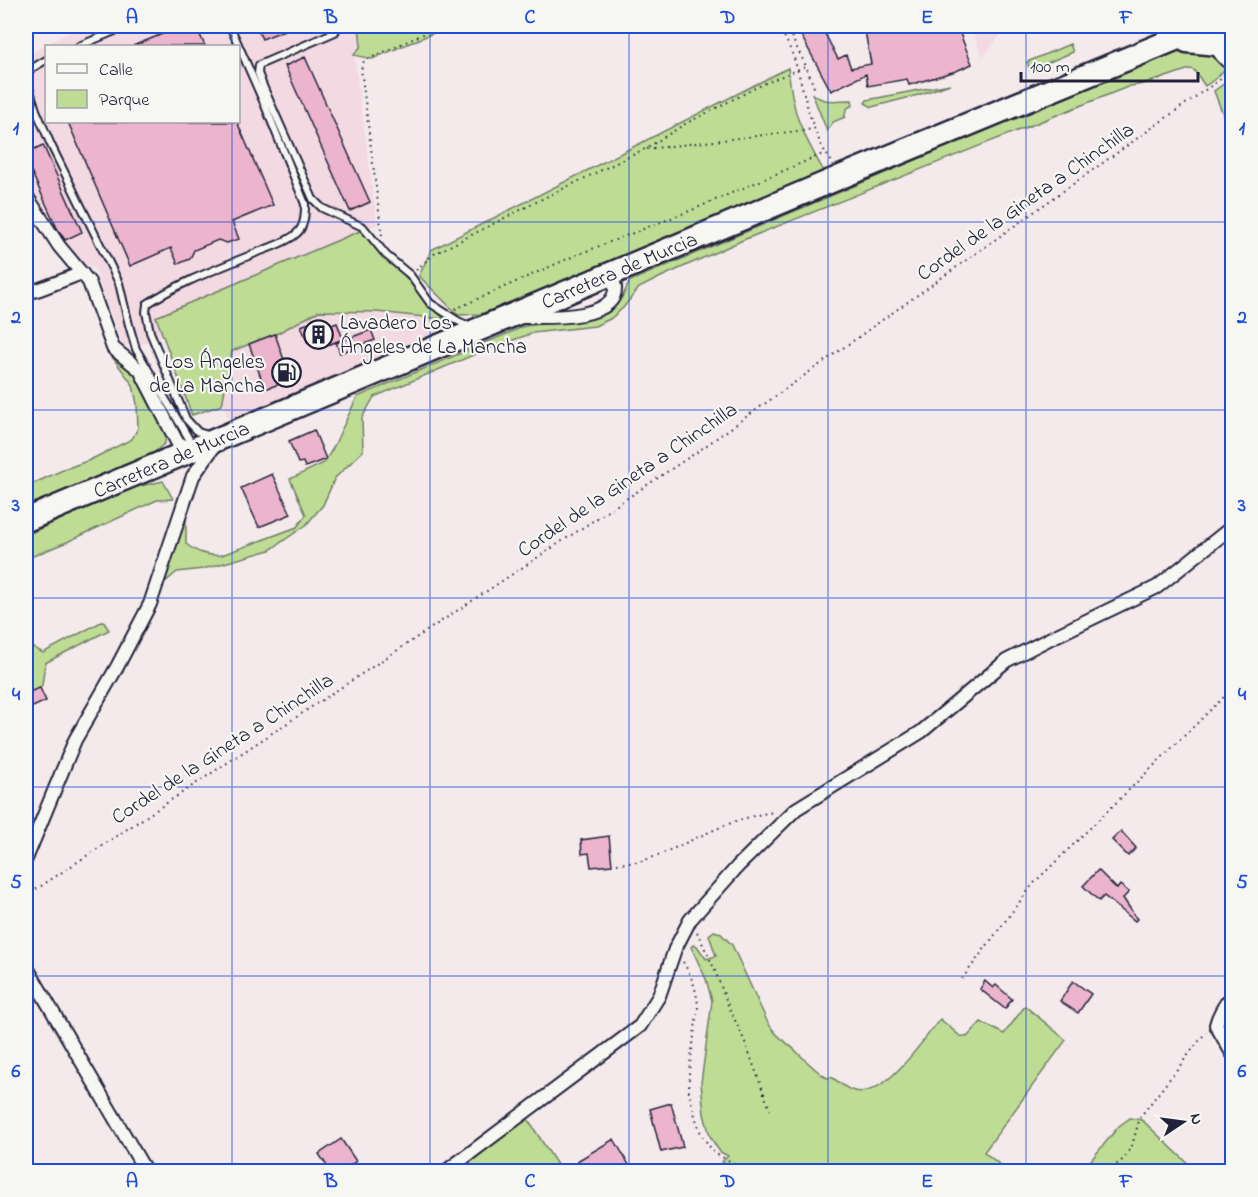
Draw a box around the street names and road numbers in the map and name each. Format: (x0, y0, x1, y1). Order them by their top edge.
street label: Cordel de la Gineta a Chinchilla (911, 116, 1141, 289)
street label: Carretera de Murcia (537, 225, 702, 318)
street label: Cordel de la Gineta a Chinchilla (512, 396, 744, 566)
street label: Carretera de Murcia (89, 414, 254, 507)
street label: Cordel de la Gineta a Chinchilla (106, 666, 340, 833)

